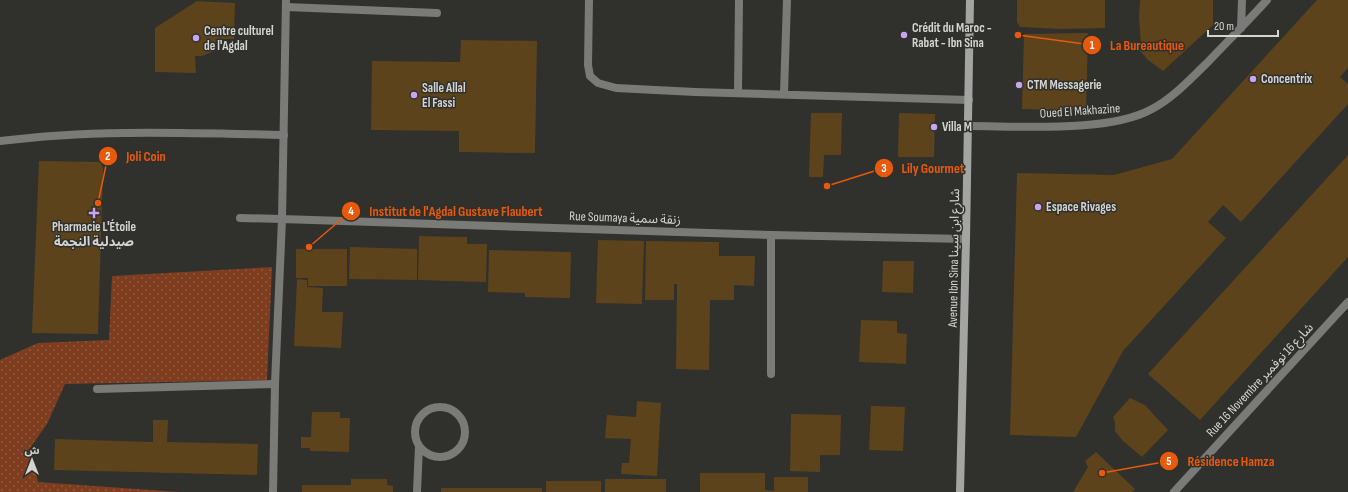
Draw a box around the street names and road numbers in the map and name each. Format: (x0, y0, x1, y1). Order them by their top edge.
street label: Oued El Makhazine (1039, 100, 1121, 122)
street label: Avenue Ibn Sina شارع ابن سينا (945, 188, 965, 329)
street label: Rue Soumaya زنقة سمية (569, 208, 681, 228)
street label: Rue 16 Novembre شارع 16 نوفمبر (1203, 320, 1318, 442)

